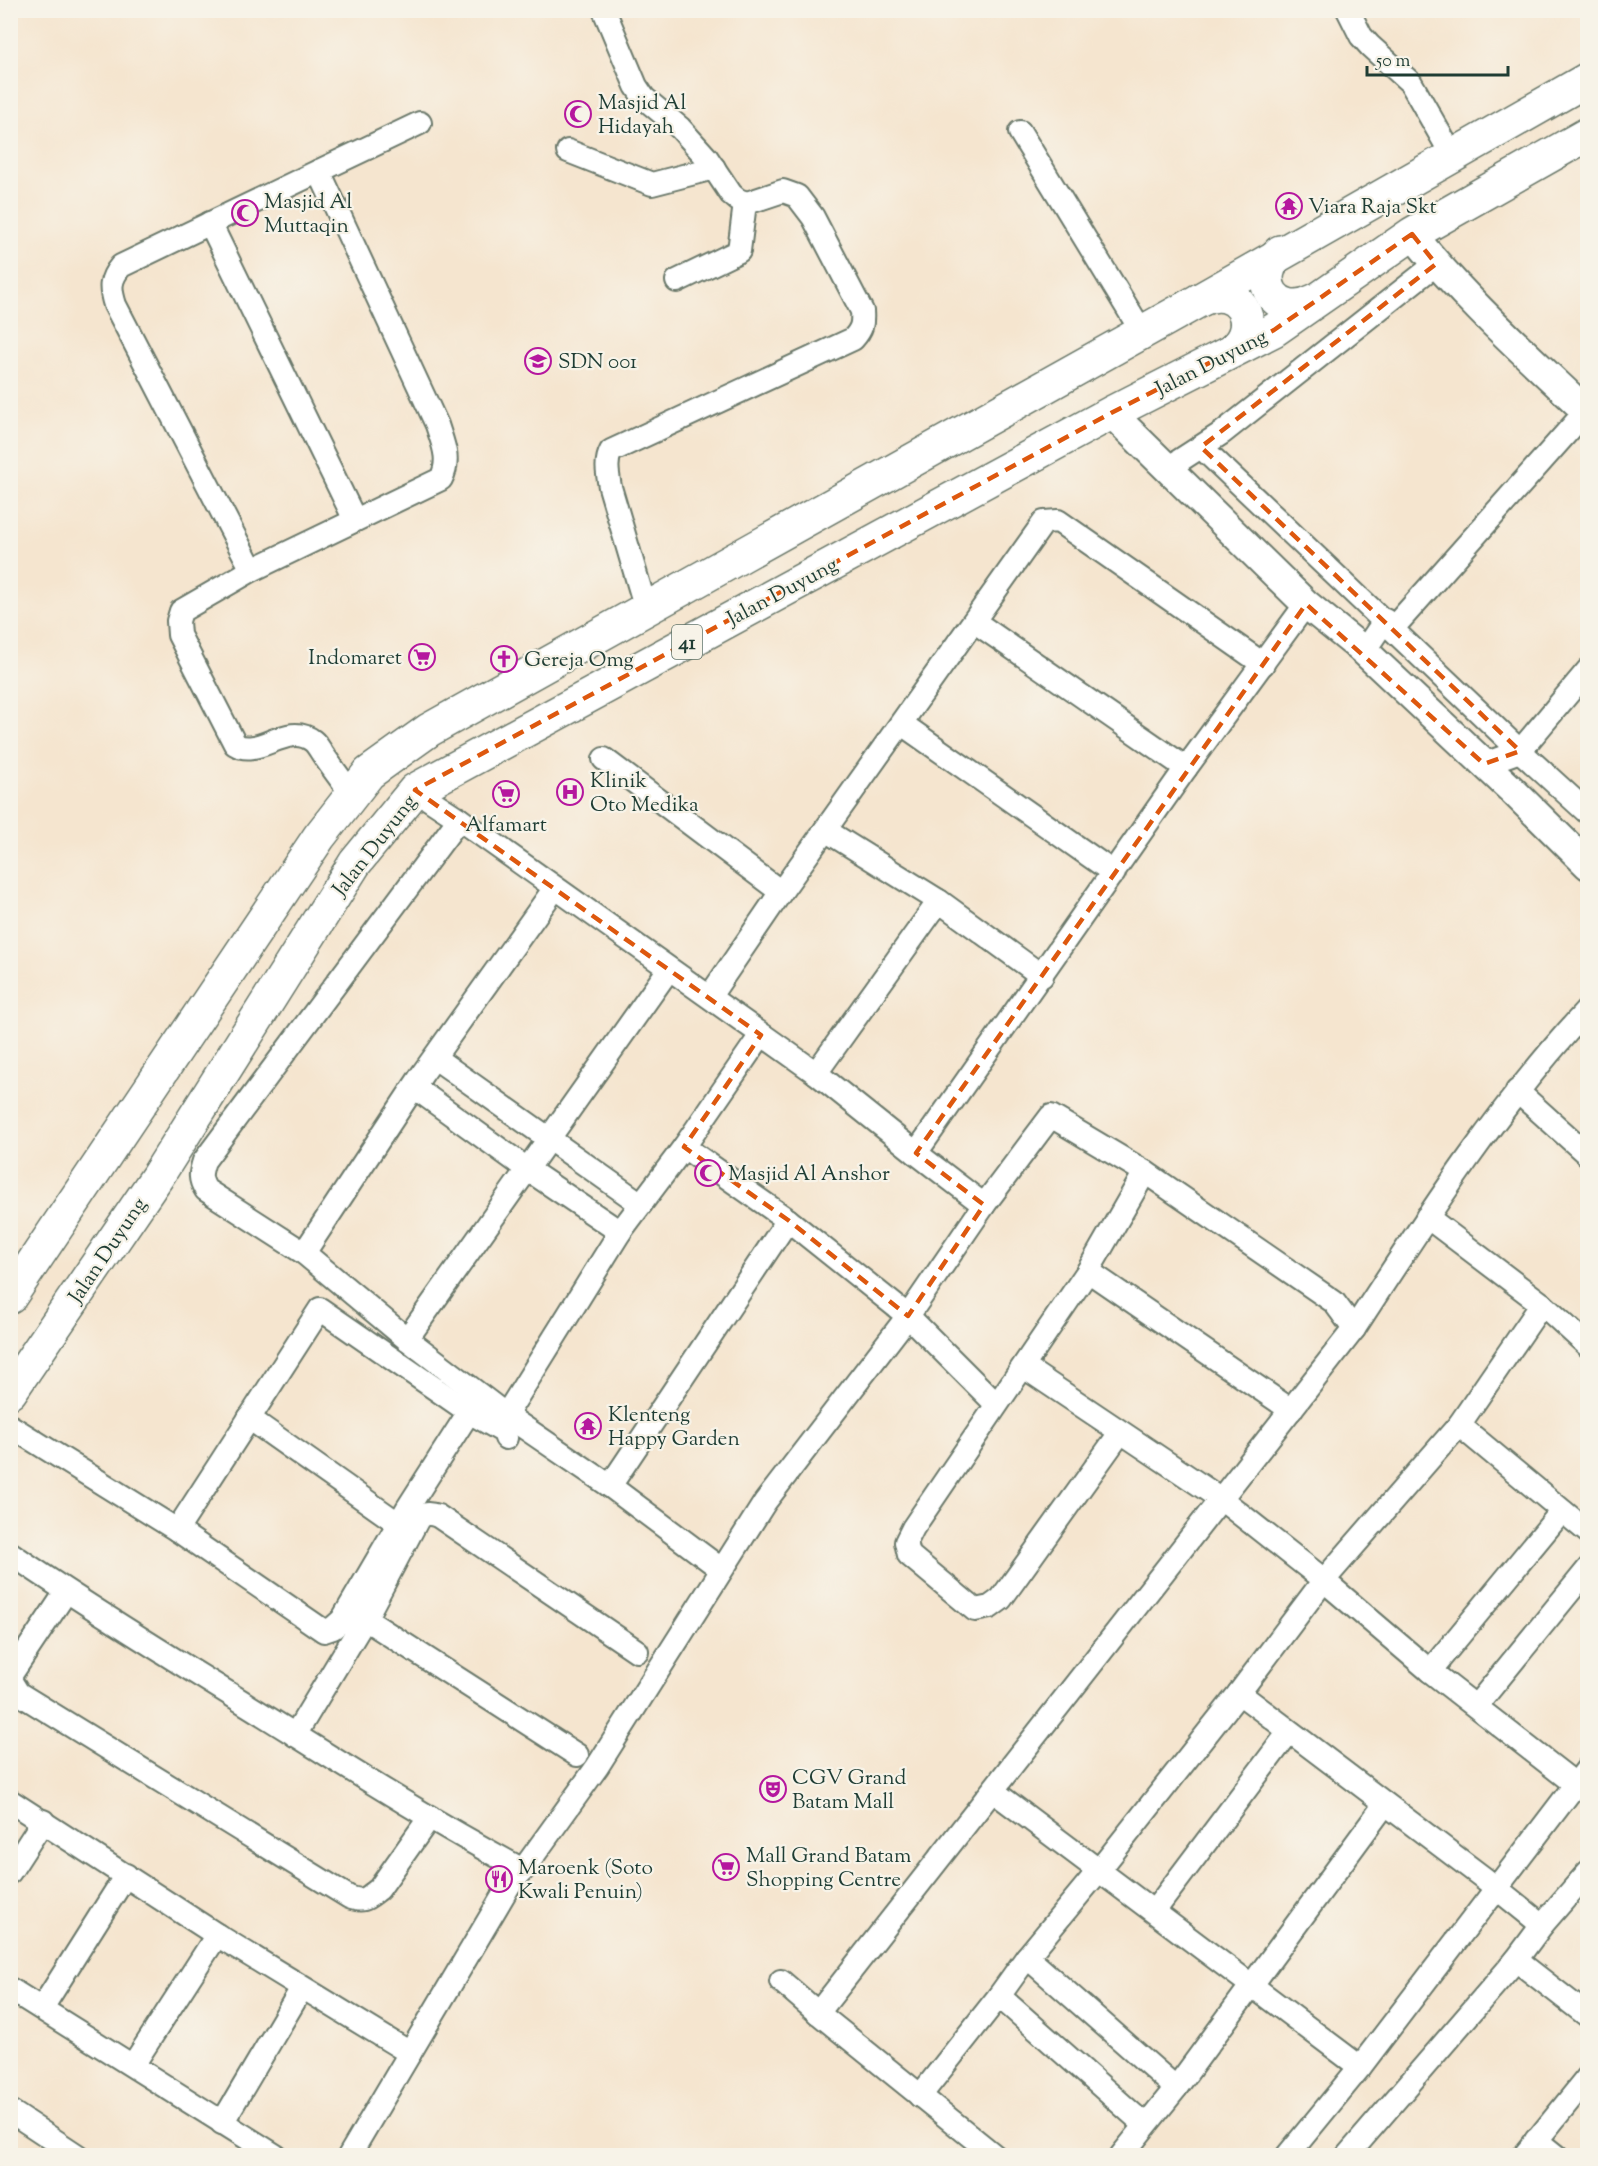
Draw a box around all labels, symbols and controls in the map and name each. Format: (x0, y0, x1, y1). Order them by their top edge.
scale bar (1367, 39, 1508, 77)
text: 50 m (1375, 49, 1411, 75)
place label: Masjid Al Hidayah (598, 89, 686, 143)
mosque icon: Masjid Al Hidayah (563, 99, 593, 129)
place label: Masjid Al Muttaqin (264, 188, 352, 242)
temple icon: Viara Raja Skt (1274, 191, 1304, 221)
place label: Viara Raja Skt (1308, 193, 1437, 223)
mosque icon: Masjid Al Muttaqin (230, 198, 260, 228)
street label: Jalan Duyung (1150, 323, 1273, 405)
school or university icon: SDN 001 (523, 346, 553, 376)
place label: SDN 001 (558, 348, 637, 378)
street label: Jalan Duyung (721, 551, 844, 635)
road number: 41 (672, 625, 702, 659)
supermarket icon: Indomaret (407, 642, 437, 672)
place label: Indomaret (308, 644, 402, 674)
church icon: Gereja Omg (489, 644, 519, 674)
place label: Gereja Omg (524, 646, 634, 676)
place label: Klinik Oto Medika (590, 767, 699, 821)
hospital icon: Klinik Oto Medika (555, 777, 585, 807)
supermarket icon: Alfamart (491, 779, 521, 809)
street label: Jalan Duyung (326, 789, 425, 904)
place label: Alfamart (465, 811, 547, 841)
mosque icon: Masjid Al Anshor (693, 1158, 723, 1188)
place label: Masjid Al Anshor (728, 1160, 890, 1190)
street label: Jalan Duyung (62, 1192, 155, 1311)
place label: Klenteng Happy Garden (608, 1401, 740, 1455)
temple icon: Klenteng Happy Garden (573, 1411, 603, 1441)
place label: CGV Grand Batam Mall (792, 1764, 906, 1818)
theatre icon: CGV Grand Batam Mall (758, 1774, 788, 1804)
place label: Mall Grand Batam Shopping Centre (746, 1842, 911, 1896)
supermarket icon: Mall Grand Batam Shopping Centre (711, 1852, 741, 1882)
place label: Maroenk (Soto Kwali Penuin) (518, 1854, 653, 1908)
restaurant icon: Maroenk (Soto Kwali Penuin) (484, 1864, 514, 1894)

